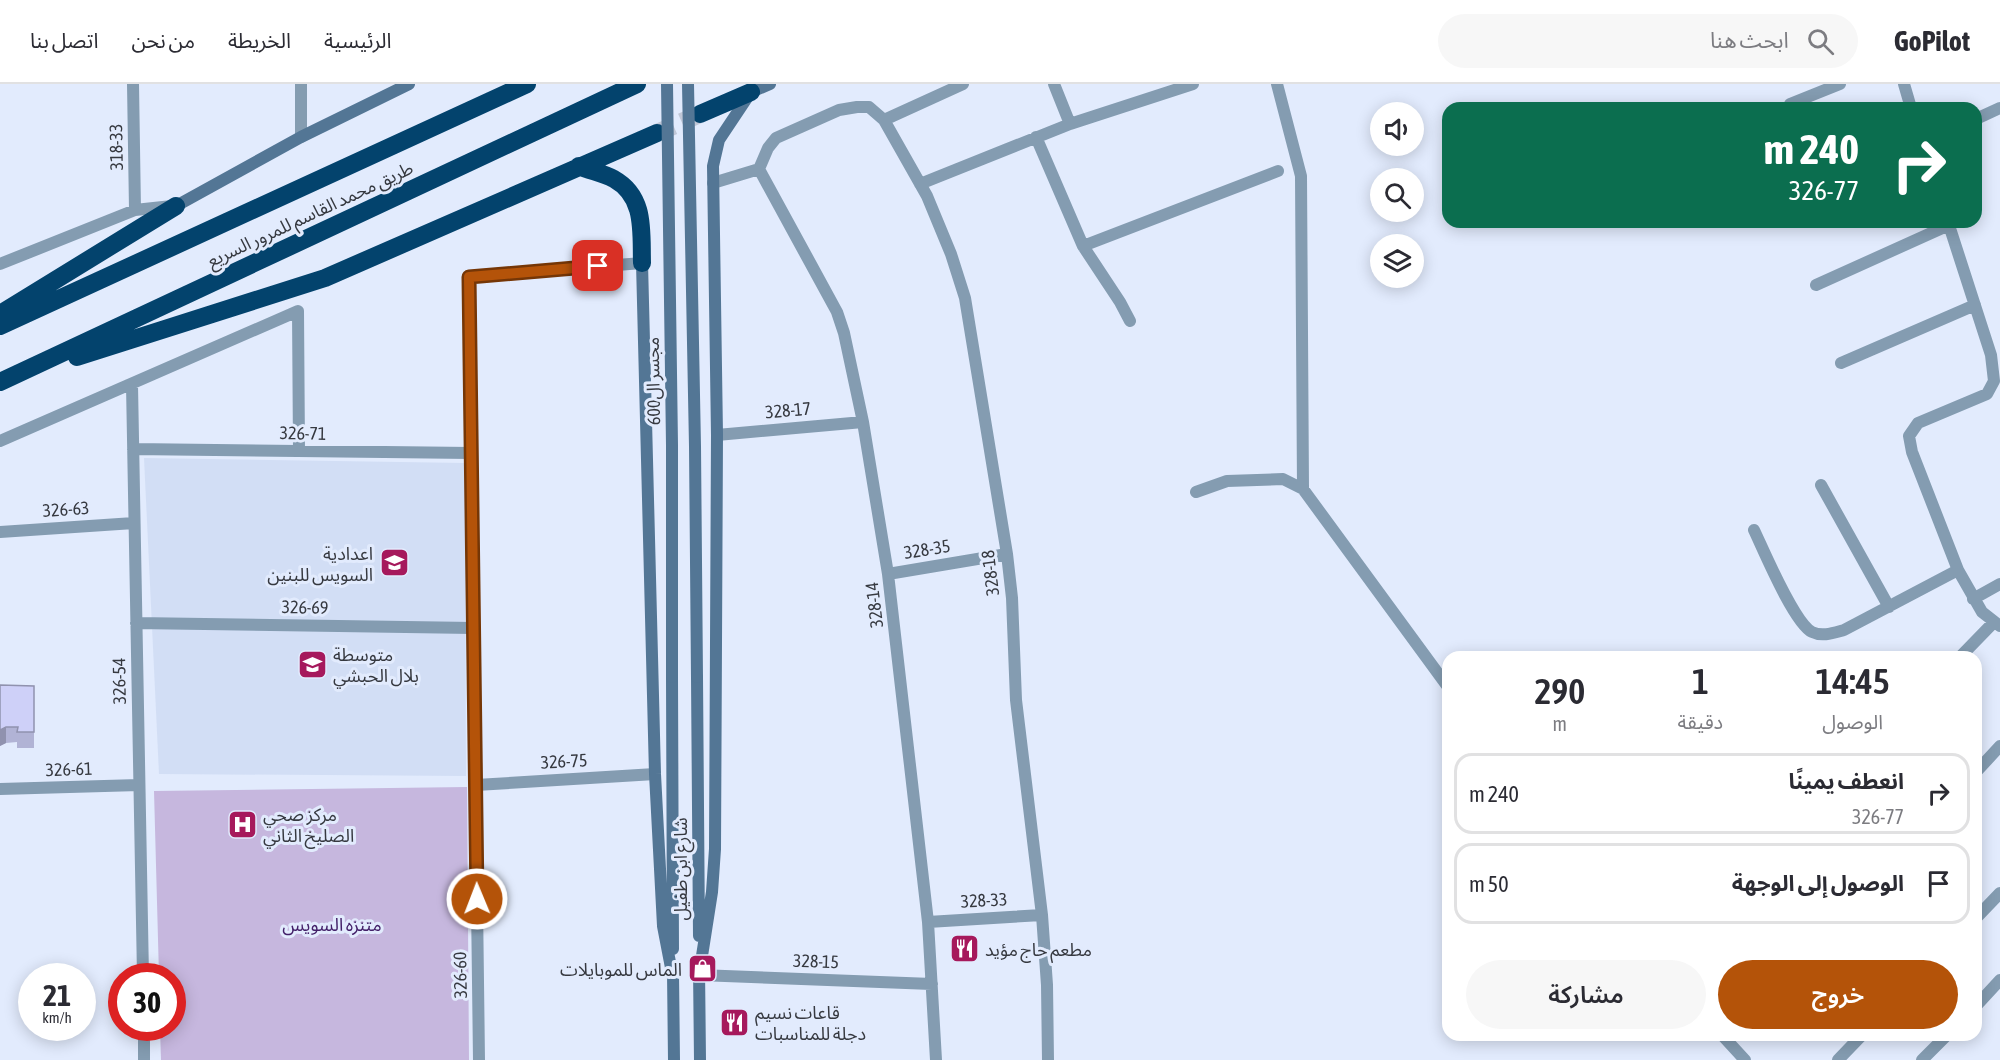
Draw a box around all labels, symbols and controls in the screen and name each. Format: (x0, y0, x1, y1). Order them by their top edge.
search box (1438, 14, 1858, 68)
icon: search (1804, 25, 1837, 58)
text: GoPilot (1894, 25, 1970, 57)
text: ابحث هنا (1710, 27, 1789, 53)
text: اتصل بنا (30, 28, 98, 52)
text: من نحن (131, 28, 195, 52)
text: الخريطة (228, 28, 291, 52)
text: الرئيسية (324, 28, 391, 52)
map controls (1370, 102, 1424, 288)
button: sound (1370, 102, 1424, 156)
street label: 318-33 (105, 123, 127, 171)
text: 240 m (1764, 125, 1859, 173)
icon: right (1880, 126, 1958, 204)
street label: طريق محمد القاسم للمرور السريع (204, 157, 418, 275)
button: search (1370, 168, 1424, 222)
text: 326-77 (1789, 175, 1859, 206)
button: layers (1370, 234, 1424, 288)
pin (572, 240, 623, 291)
icon: arrive (581, 249, 614, 282)
street label: مجسر ال600 (642, 337, 665, 425)
street label: 328-17 (764, 398, 812, 422)
street label: 326-71 (279, 422, 327, 444)
street label: 326-63 (42, 497, 90, 521)
street label: 328-35 (902, 535, 952, 563)
place label: اعدادية السويس للبنين (267, 543, 373, 586)
school or university icon: اعدادية السويس للبنين (378, 547, 410, 579)
street label: 328-18 (977, 549, 1003, 597)
street label: 328-14 (861, 581, 887, 629)
street label: 326-69 (281, 596, 329, 618)
place label: متوسطة بلال الحبشي (333, 644, 419, 689)
school or university icon: متوسطة بلال الحبشي (296, 648, 328, 680)
street label: 326-54 (108, 657, 130, 705)
text: 1 (1692, 660, 1709, 702)
text: 14:45 (1816, 660, 1890, 702)
text: 290 (1534, 670, 1585, 712)
text: دقيقة (1678, 710, 1723, 733)
text: الوصول (1822, 710, 1883, 733)
text: m (1553, 712, 1567, 735)
street label: 326-75 (540, 749, 588, 773)
street label: 326-61 (45, 758, 93, 780)
text: انعطف يمينًا (1788, 768, 1904, 794)
icon: right (1922, 777, 1955, 810)
text: 240 m (1469, 781, 1519, 807)
place label: مركز صحي الصليخ الثاني (263, 804, 354, 849)
text: 326-77 (1852, 805, 1904, 828)
hospital icon: مركز صحي الصليخ الثاني (226, 808, 258, 840)
street label: شارع ابن طفيل (670, 817, 695, 921)
position arrow (445, 867, 509, 931)
icon: arrive (1922, 867, 1955, 900)
text: الوصول إلى الوجهة (1732, 870, 1904, 896)
text: 50 m (1469, 871, 1509, 897)
street label: 328-33 (960, 888, 1008, 912)
park label: متنزه السويس (282, 914, 382, 936)
restaurant icon: مطعم حاج مؤيد (948, 933, 980, 965)
place label: مطعم حاج مؤيد (985, 939, 1092, 963)
street label: 328-15 (793, 950, 839, 972)
street label: 326-60 (449, 951, 471, 999)
shop icon: الماس للموبايلات (687, 953, 719, 985)
place label: الماس للموبايلات (560, 959, 682, 981)
button: مشاركة (1466, 960, 1706, 1029)
button: خروج (1718, 960, 1958, 1029)
speed limit sign: 30 (108, 963, 186, 1041)
text: 21 (43, 978, 71, 1012)
place label: قاعات نسيم دجلة للمناسبات (755, 1002, 866, 1044)
restaurant icon: قاعات نسيم دجلة للمناسبات (718, 1006, 750, 1038)
text: km/h (42, 1009, 72, 1026)

